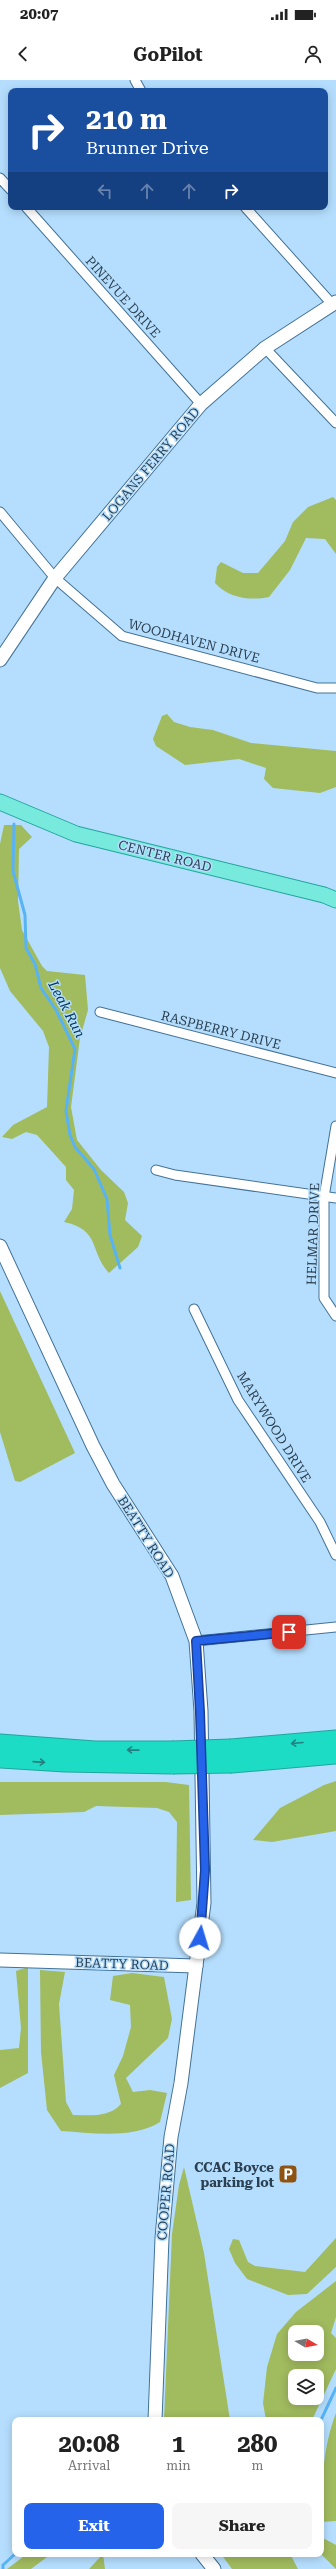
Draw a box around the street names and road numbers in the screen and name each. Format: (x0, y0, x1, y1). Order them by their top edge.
street label: PINEVUE DRIVE (83, 253, 163, 341)
street label: LOGANS FERRY ROAD (99, 404, 203, 524)
street label: WOODHAVEN DRIVE (127, 616, 261, 666)
street label: CENTER ROAD (117, 837, 213, 875)
street label: RASPBERRY DRIVE (160, 1008, 282, 1052)
street label: HELMAR DRIVE (304, 1183, 322, 1285)
street label: MARYWOOD DRIVE (234, 1369, 314, 1485)
street label: BEATTY ROAD (115, 1493, 177, 1581)
street label: BEATTY ROAD (75, 1955, 169, 1973)
street label: COOPER ROAD (154, 2143, 178, 2241)

